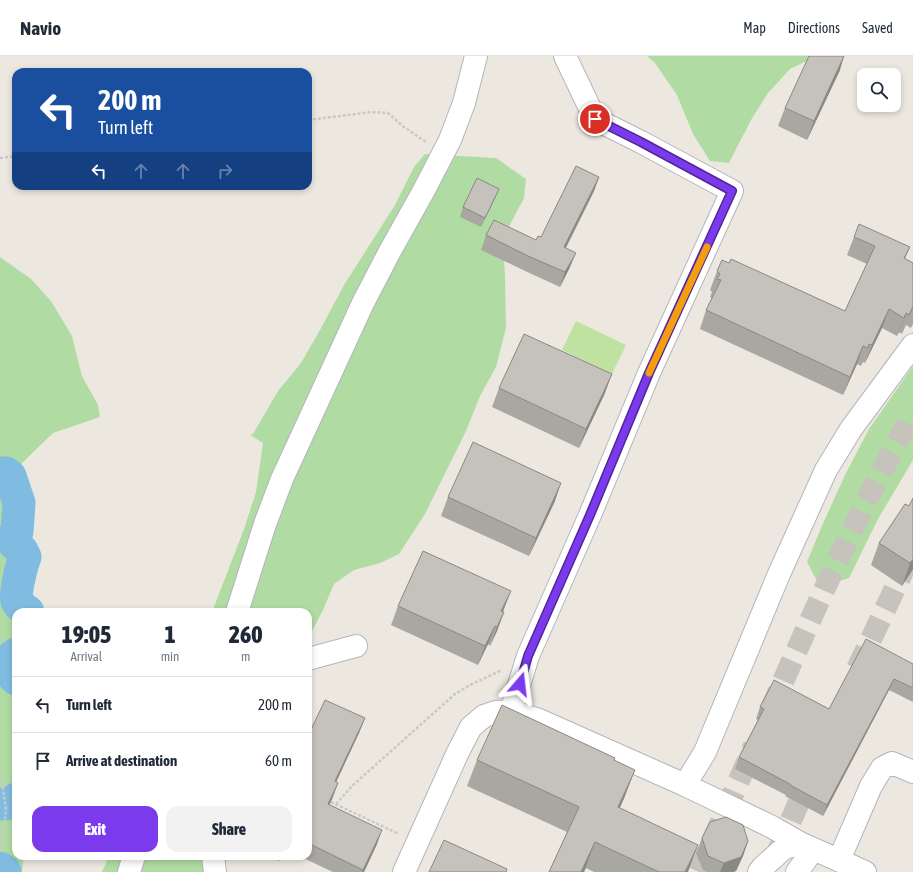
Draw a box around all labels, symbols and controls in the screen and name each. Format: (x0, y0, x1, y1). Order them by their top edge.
text: Navio (20, 17, 61, 39)
text: Map (743, 20, 766, 36)
text: Directions (788, 20, 840, 36)
text: Saved (862, 20, 893, 36)
map controls (857, 68, 901, 112)
button: search (857, 68, 901, 112)
icon: left (32, 84, 84, 136)
text: 200 m (98, 84, 161, 116)
pin (578, 102, 612, 136)
icon: arrive (584, 108, 606, 130)
text: Turn left (98, 117, 153, 138)
icon: left (88, 160, 110, 182)
icon: ahead (130, 160, 152, 182)
icon: ahead (172, 160, 194, 182)
icon: right (214, 160, 236, 182)
text: 19:05 (61, 621, 111, 648)
text: 1 (164, 621, 176, 648)
text: 260 (229, 621, 263, 648)
text: Arrival (70, 649, 102, 664)
text: min (161, 649, 179, 664)
text: m (241, 649, 250, 664)
position arrow (499, 663, 541, 705)
icon: left (32, 694, 54, 716)
text: Turn left (66, 696, 112, 713)
text: 200 m (258, 696, 292, 713)
icon: arrive (32, 750, 54, 772)
text: Arrive at destination (66, 752, 177, 769)
text: 60 m (265, 752, 292, 769)
button: Exit (32, 806, 158, 852)
button: Share (166, 806, 292, 852)

